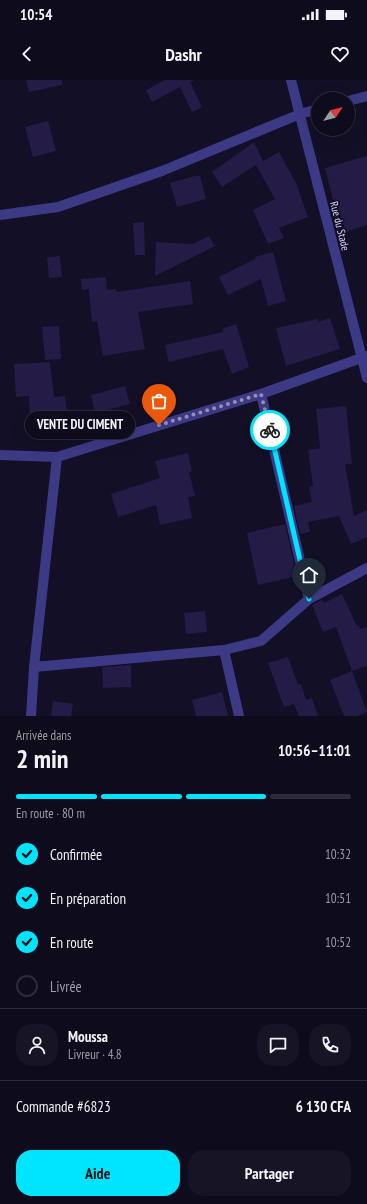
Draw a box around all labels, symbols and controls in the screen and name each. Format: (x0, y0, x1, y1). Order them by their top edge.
text: 10:54 (20, 5, 52, 24)
icon: back (16, 43, 38, 65)
text: Dashr (165, 43, 202, 66)
icon: heart (329, 43, 351, 65)
north arrow (311, 92, 355, 136)
map controls (311, 92, 355, 136)
street label: Rue du Stade (327, 200, 353, 253)
pin (142, 384, 176, 425)
icon: bag (148, 390, 170, 412)
courier (250, 410, 290, 450)
callout: VENTE DU CIMENT (25, 411, 135, 439)
text: VENTE DU CIMENT (37, 416, 123, 433)
icon: bike (259, 419, 281, 441)
pin (292, 558, 326, 599)
icon: home (298, 564, 320, 586)
text: Arrivée dans (16, 727, 71, 744)
text: 10:56–11:01 (278, 741, 351, 760)
text: 2 min (16, 742, 69, 775)
text: En route · 80 m (16, 805, 85, 822)
icon: check (16, 843, 38, 865)
text: Confirmée (50, 845, 102, 864)
text: 10:32 (325, 846, 351, 863)
icon: check (16, 887, 38, 909)
text: En préparation (50, 889, 126, 908)
text: 10:51 (325, 890, 351, 907)
icon: check (16, 931, 38, 953)
text: En route (50, 933, 94, 952)
text: 10:52 (325, 934, 351, 951)
text: Livrée (50, 977, 82, 996)
button: person (16, 1024, 58, 1066)
button: chat (257, 1024, 299, 1066)
button: phone (309, 1024, 351, 1066)
text: Moussa (68, 1027, 108, 1046)
text: Livreur · 4.8 (68, 1046, 122, 1063)
text: Commande #6823 (16, 1097, 111, 1116)
text: 6 130 CFA (296, 1097, 351, 1116)
button: Aide (16, 1150, 180, 1196)
button: Partager (188, 1150, 351, 1196)

